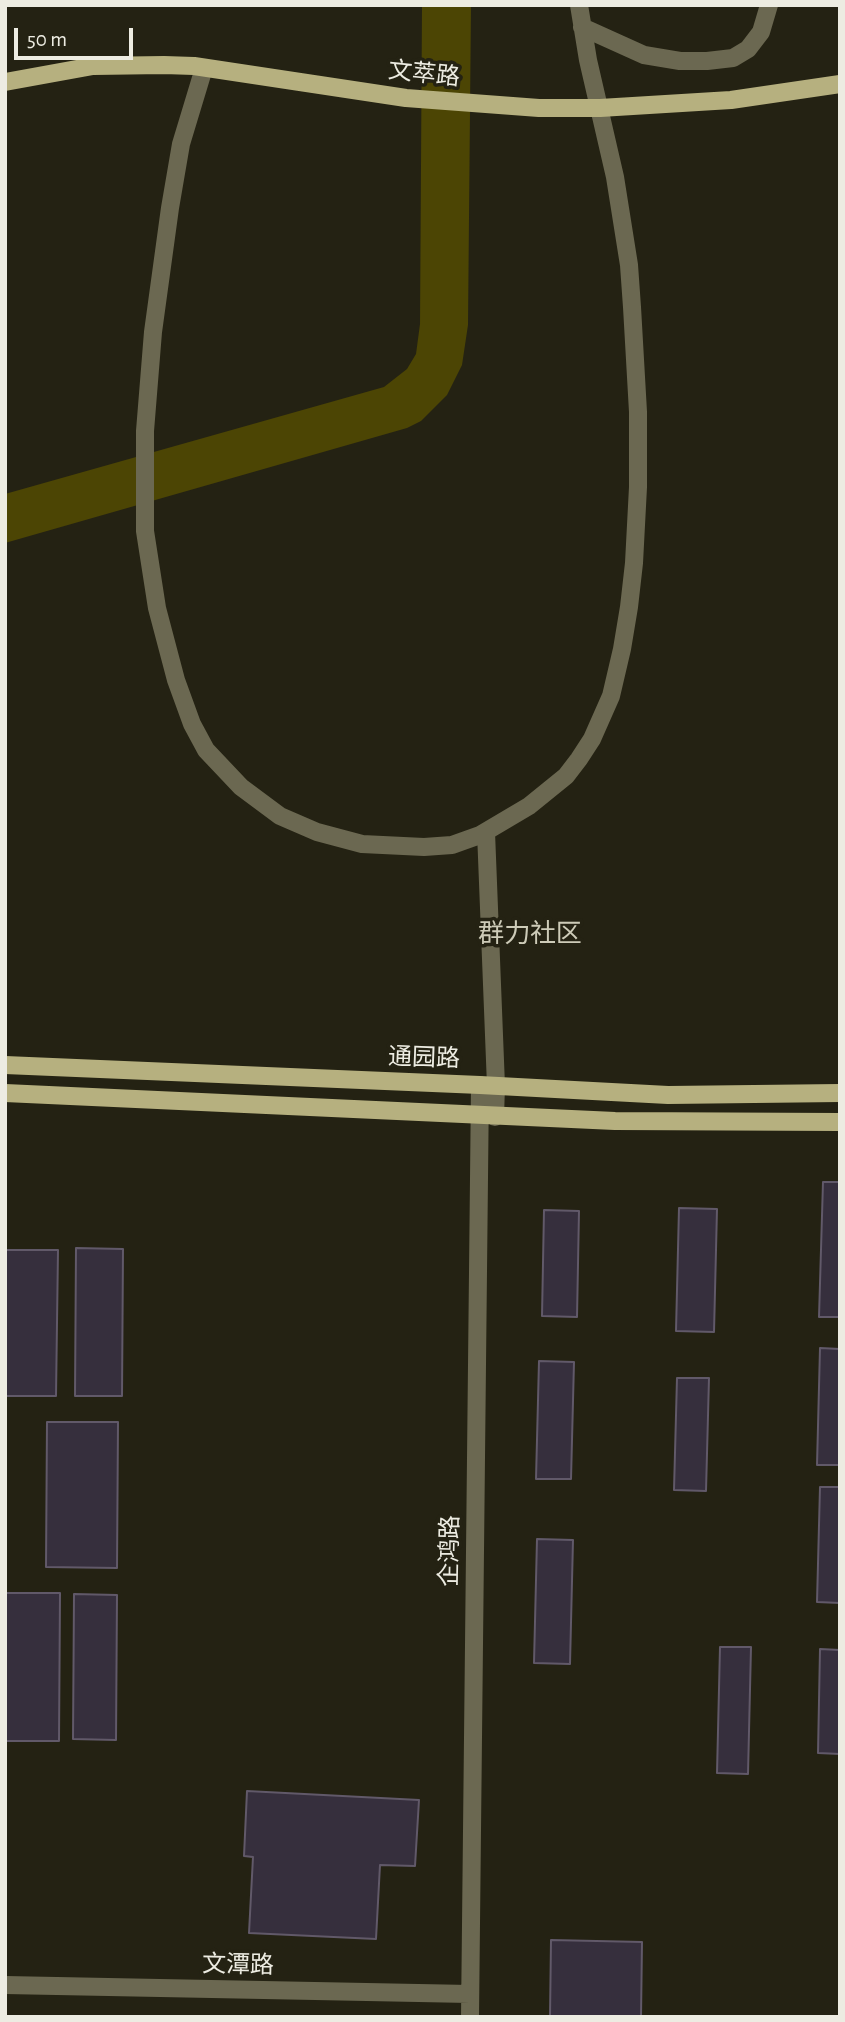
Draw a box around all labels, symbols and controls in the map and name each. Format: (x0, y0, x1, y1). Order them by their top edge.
scale bar (18, 14, 136, 58)
text: 50 m (27, 29, 67, 50)
street label: 文萃路 (387, 56, 461, 92)
district label: 群力社区 (478, 918, 582, 950)
street label: 通园路 (388, 1042, 460, 1074)
street label: 企鸿路 (435, 1515, 465, 1587)
street label: 文潭路 (202, 1950, 274, 1980)

